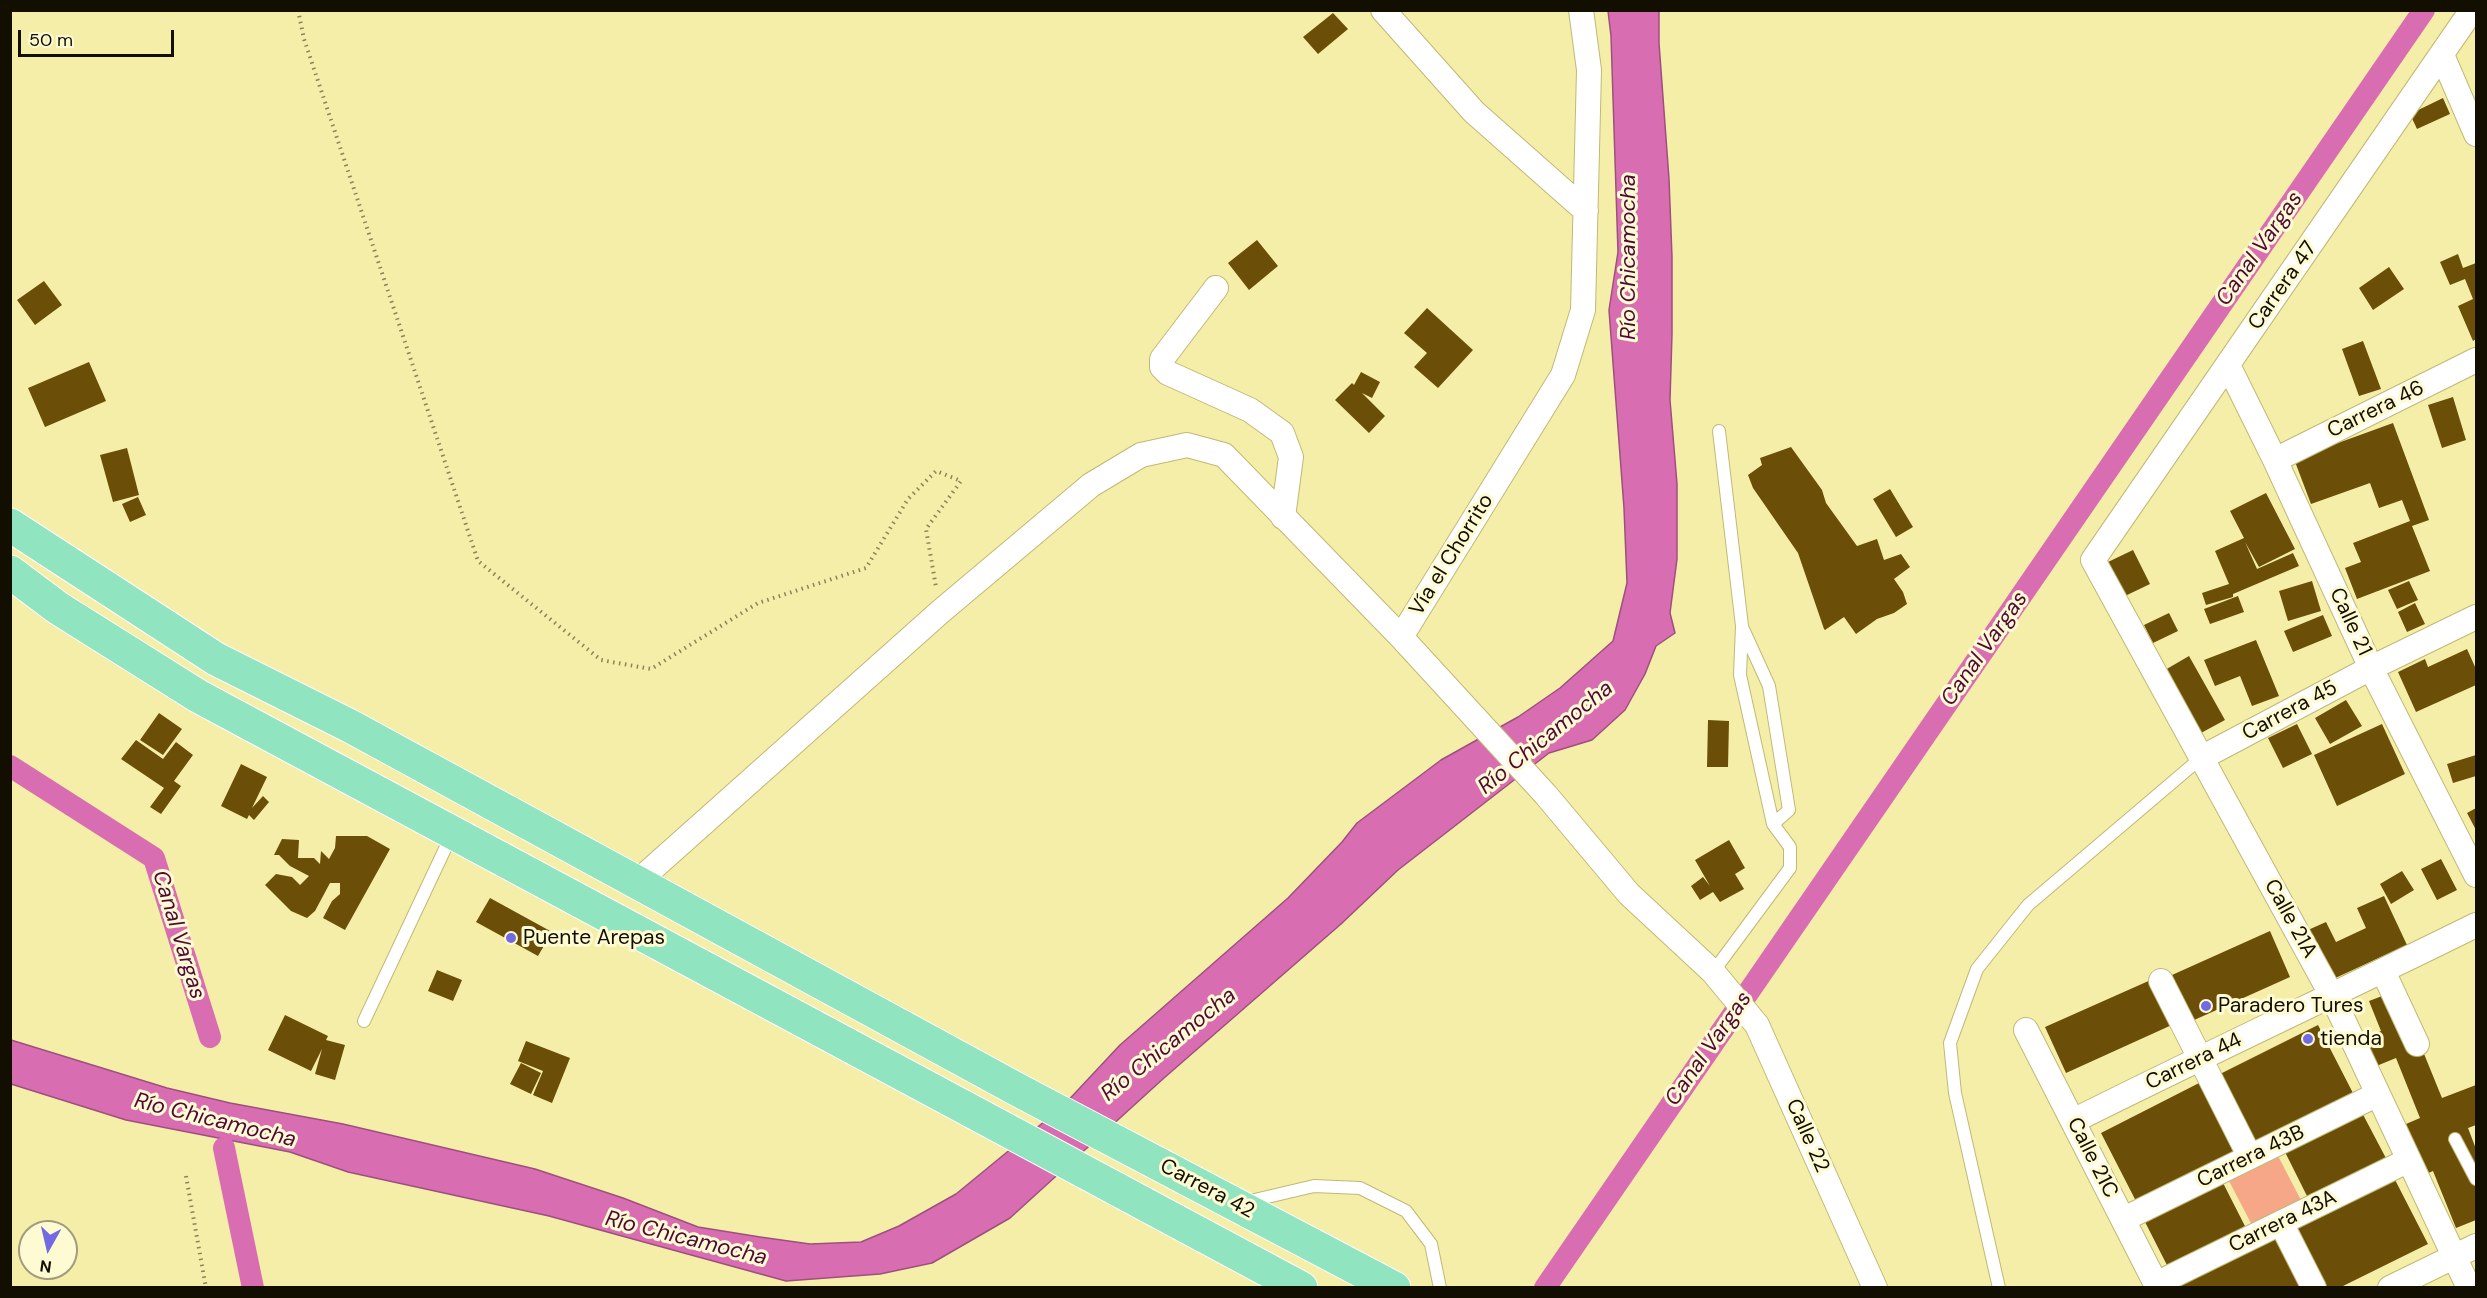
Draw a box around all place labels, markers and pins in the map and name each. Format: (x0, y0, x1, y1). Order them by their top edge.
place label: Puente Arepas (523, 925, 665, 951)
marker: Puente Arepas (504, 931, 518, 945)
place label: Paradero Tures (2218, 993, 2363, 1019)
marker: Paradero Tures (2199, 999, 2213, 1013)
place label: tienda (2320, 1026, 2382, 1052)
marker: tienda (2301, 1032, 2315, 1046)

